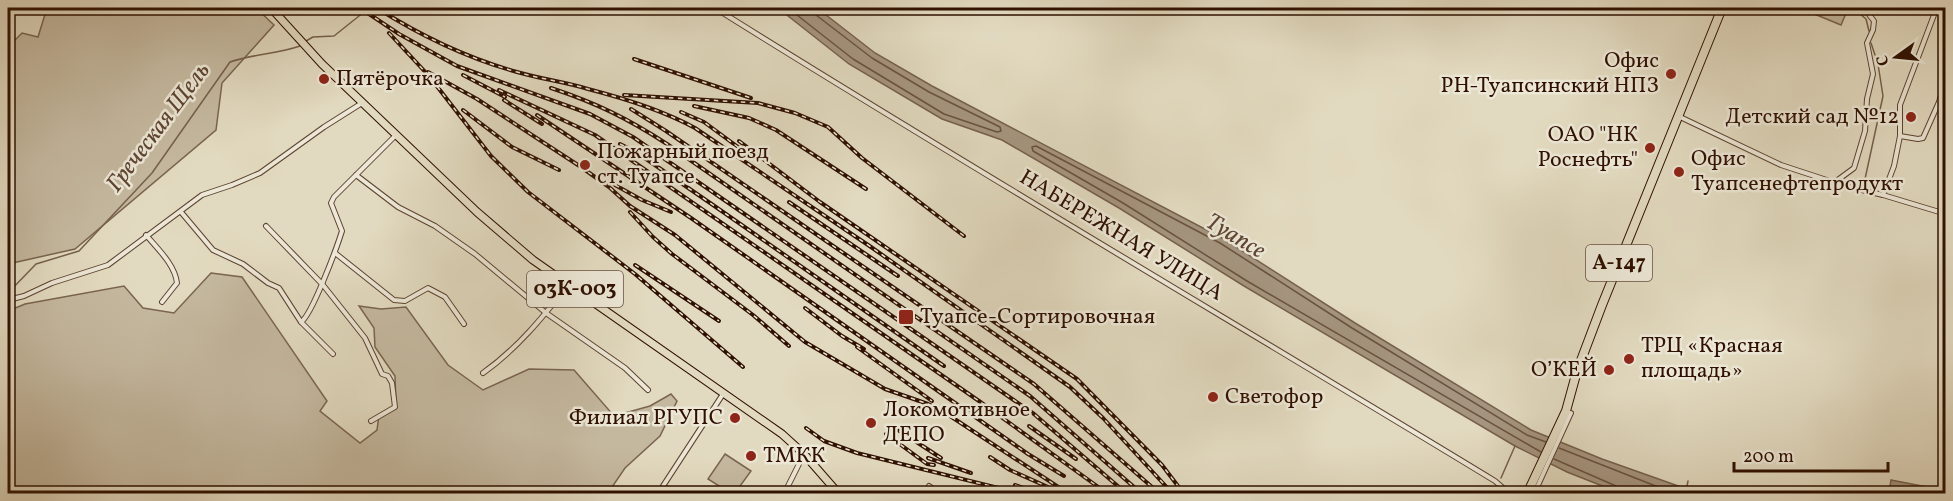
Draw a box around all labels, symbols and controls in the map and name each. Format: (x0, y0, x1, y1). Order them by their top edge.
north arrow (1866, 27, 1926, 87)
place label: Офис РН-Туапсинский НПЗ (1441, 46, 1659, 102)
text: С (1871, 53, 1895, 68)
water label: Греческая Щель (99, 56, 219, 200)
place label: Пятёрочка (336, 64, 444, 95)
marker: Офис РН-Туапсинский НПЗ (1664, 67, 1678, 81)
marker: Пятёрочка (317, 72, 331, 86)
place label: Детский сад №12 (1725, 102, 1899, 133)
marker: Детский сад №12 (1904, 110, 1918, 124)
place label: ОАО "НК Роснефть" (1538, 120, 1638, 176)
place label: Пожарный поезд ст. Туапсе (597, 137, 769, 193)
marker: ОАО "НК Роснефть" (1643, 141, 1657, 155)
place label: Офис Туапсенефтепродукт (1691, 144, 1903, 200)
marker: Пожарный поезд ст. Туапсе (578, 158, 592, 172)
street label: НАБЕРЕЖНАЯ УЛИЦА (1013, 163, 1229, 309)
marker: Офис Туапсенефтепродукт (1672, 165, 1686, 179)
water label: Туапсе (1199, 206, 1272, 268)
road number: А-147 (1586, 245, 1652, 281)
road number: 03К-003 (527, 271, 623, 307)
place label: Туапсе-Сортировочная (920, 302, 1155, 333)
marker: Туапсе-Сортировочная (897, 308, 915, 326)
place label: ТРЦ «Красная площадь» (1641, 331, 1783, 387)
marker: ТРЦ «Красная площадь» (1622, 352, 1636, 366)
place label: О’КЕЙ (1531, 355, 1597, 386)
marker: О’КЕЙ (1602, 363, 1616, 377)
place label: Светофор (1225, 382, 1323, 413)
marker: Светофор (1206, 390, 1220, 404)
place label: Локомотивное ДЕПО (883, 395, 1030, 451)
place label: Филиал РГУПС (569, 403, 723, 434)
marker: Филиал РГУПС (728, 411, 742, 425)
marker: Локомотивное ДЕПО (864, 416, 878, 430)
scale bar (1734, 435, 1888, 473)
place label: ТМКК (763, 441, 825, 472)
text: 200 m (1743, 445, 1794, 470)
marker: ТМКК (744, 449, 758, 463)

